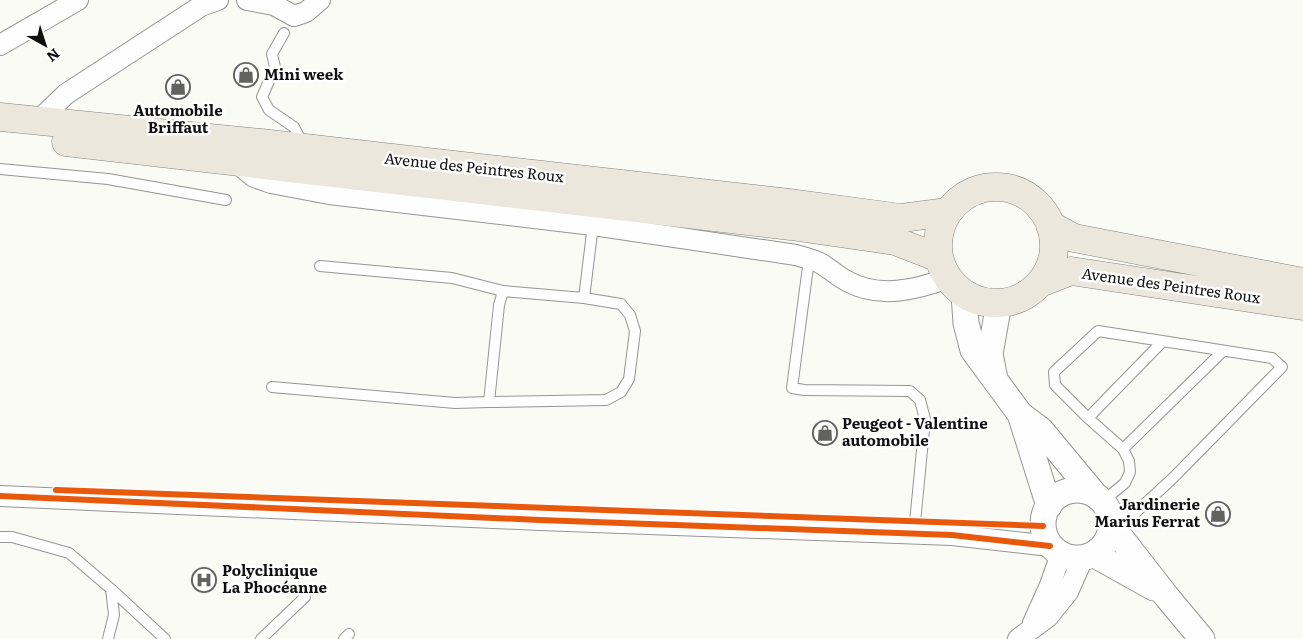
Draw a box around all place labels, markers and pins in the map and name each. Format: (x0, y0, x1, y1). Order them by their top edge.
shop icon: Mini week (233, 62, 259, 88)
place label: Mini week (264, 62, 344, 85)
shop icon: Automobile Briffaut (165, 74, 191, 100)
place label: Automobile Briffaut (133, 98, 223, 138)
place label: Peugeot - Valentine automobile (842, 411, 988, 451)
shop icon: Peugeot - Valentine automobile (812, 420, 838, 446)
place label: Jardinerie Marius Ferrat (1095, 492, 1201, 532)
shop icon: Jardinerie Marius Ferrat (1205, 501, 1231, 527)
place label: Polyclinique La Phocéanne (222, 558, 328, 598)
hospital icon: Polyclinique La Phocéanne (191, 567, 217, 593)

